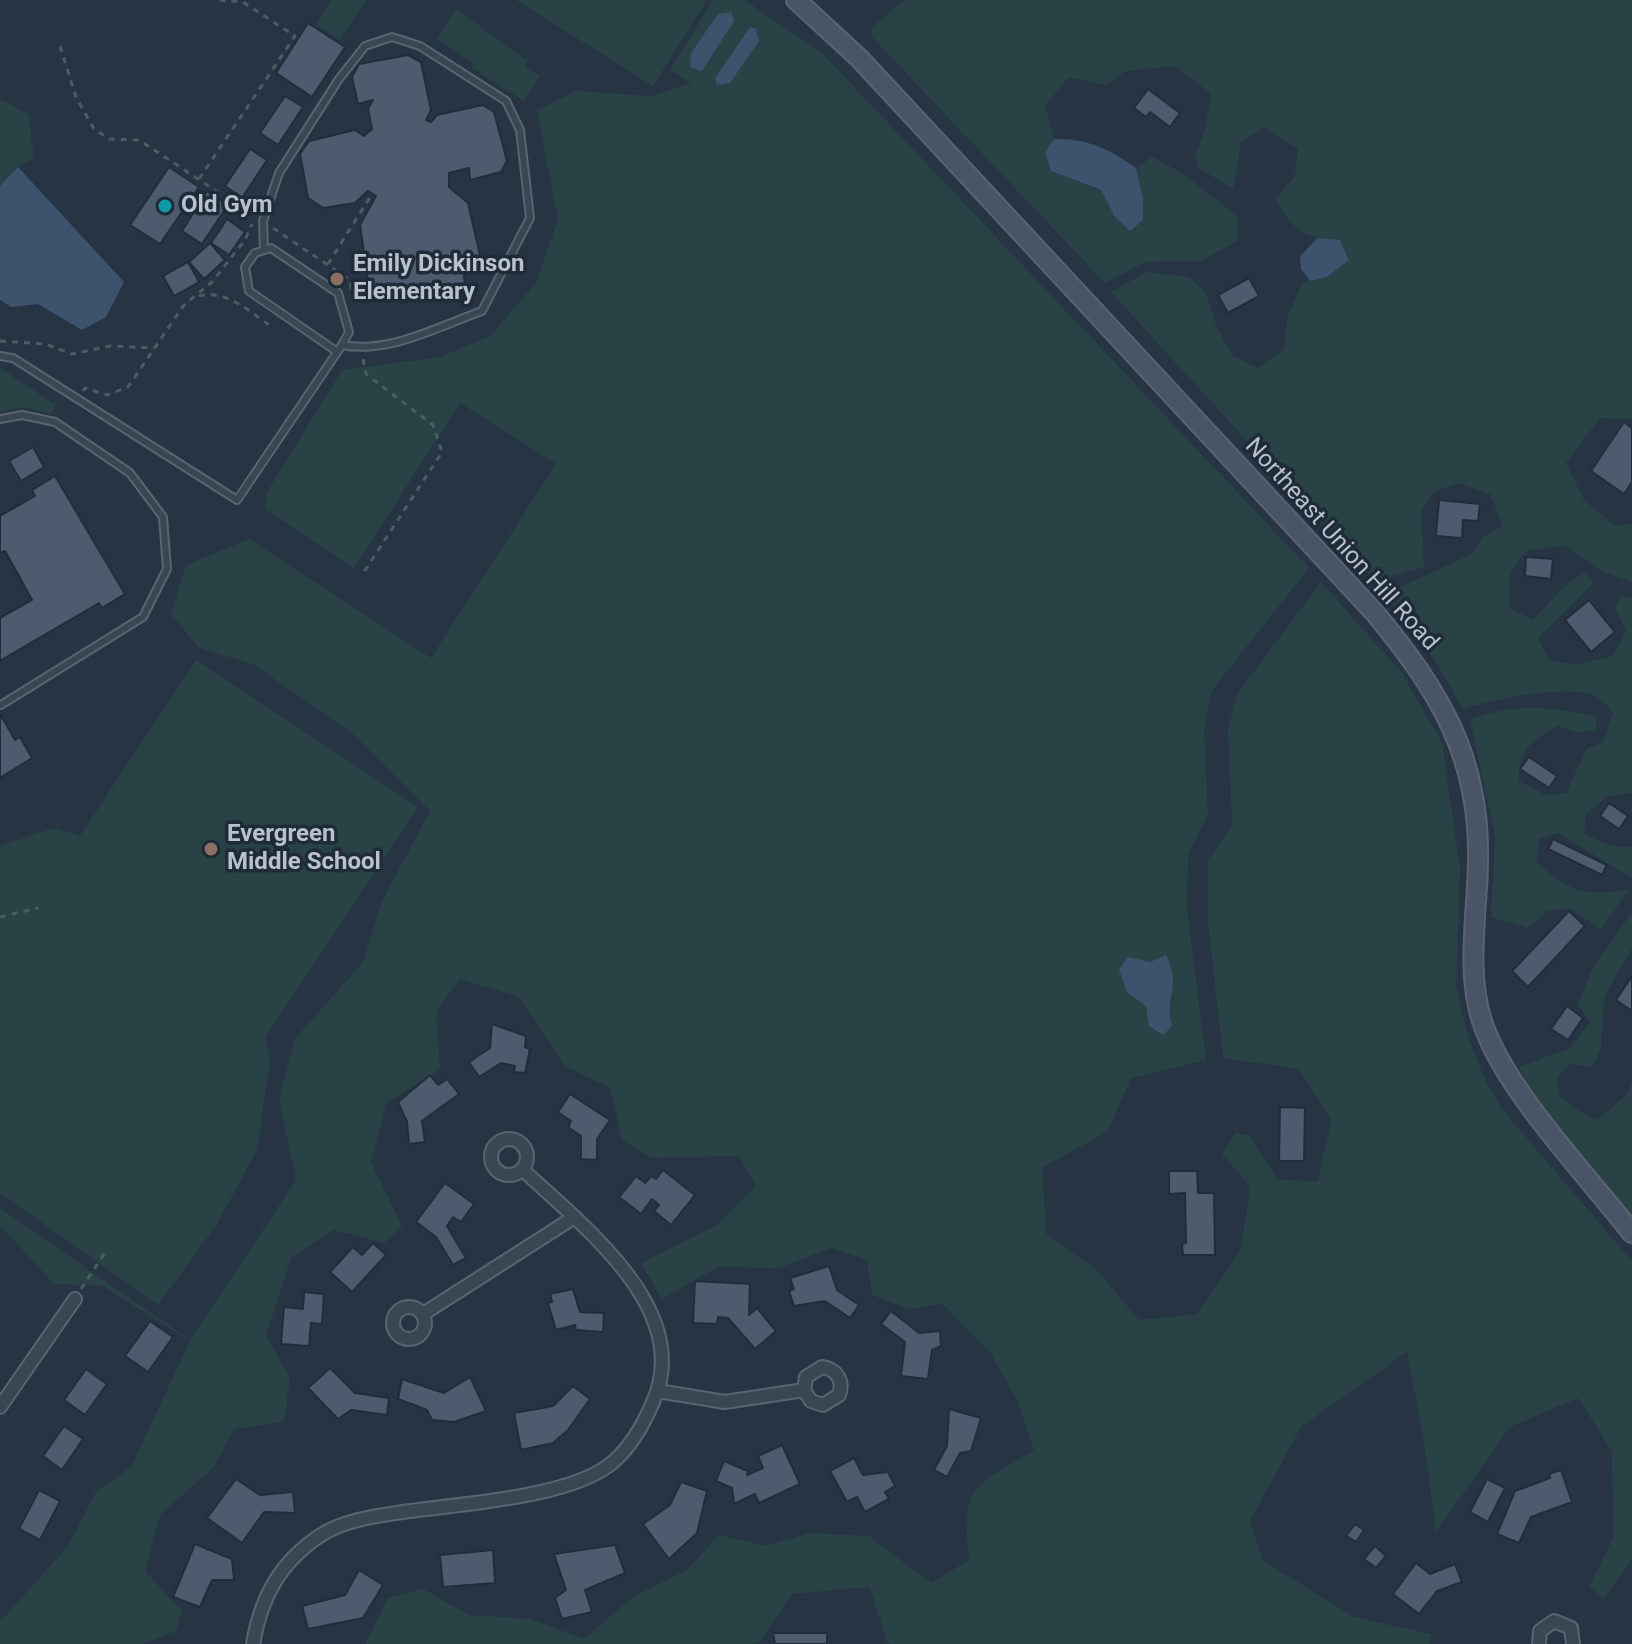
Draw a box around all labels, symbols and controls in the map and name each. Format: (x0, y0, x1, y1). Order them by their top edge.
place label: Old Gym (181, 192, 273, 220)
marker: Old Gym (156, 197, 174, 215)
place label: Emily Dickinson Elementary (353, 251, 524, 307)
marker: Emily Dickinson Elementary (328, 270, 346, 288)
street label: Northeast Union Hill Road (1238, 433, 1444, 657)
place label: Evergreen Middle School (227, 821, 381, 877)
marker: Evergreen Middle School (202, 840, 220, 858)

